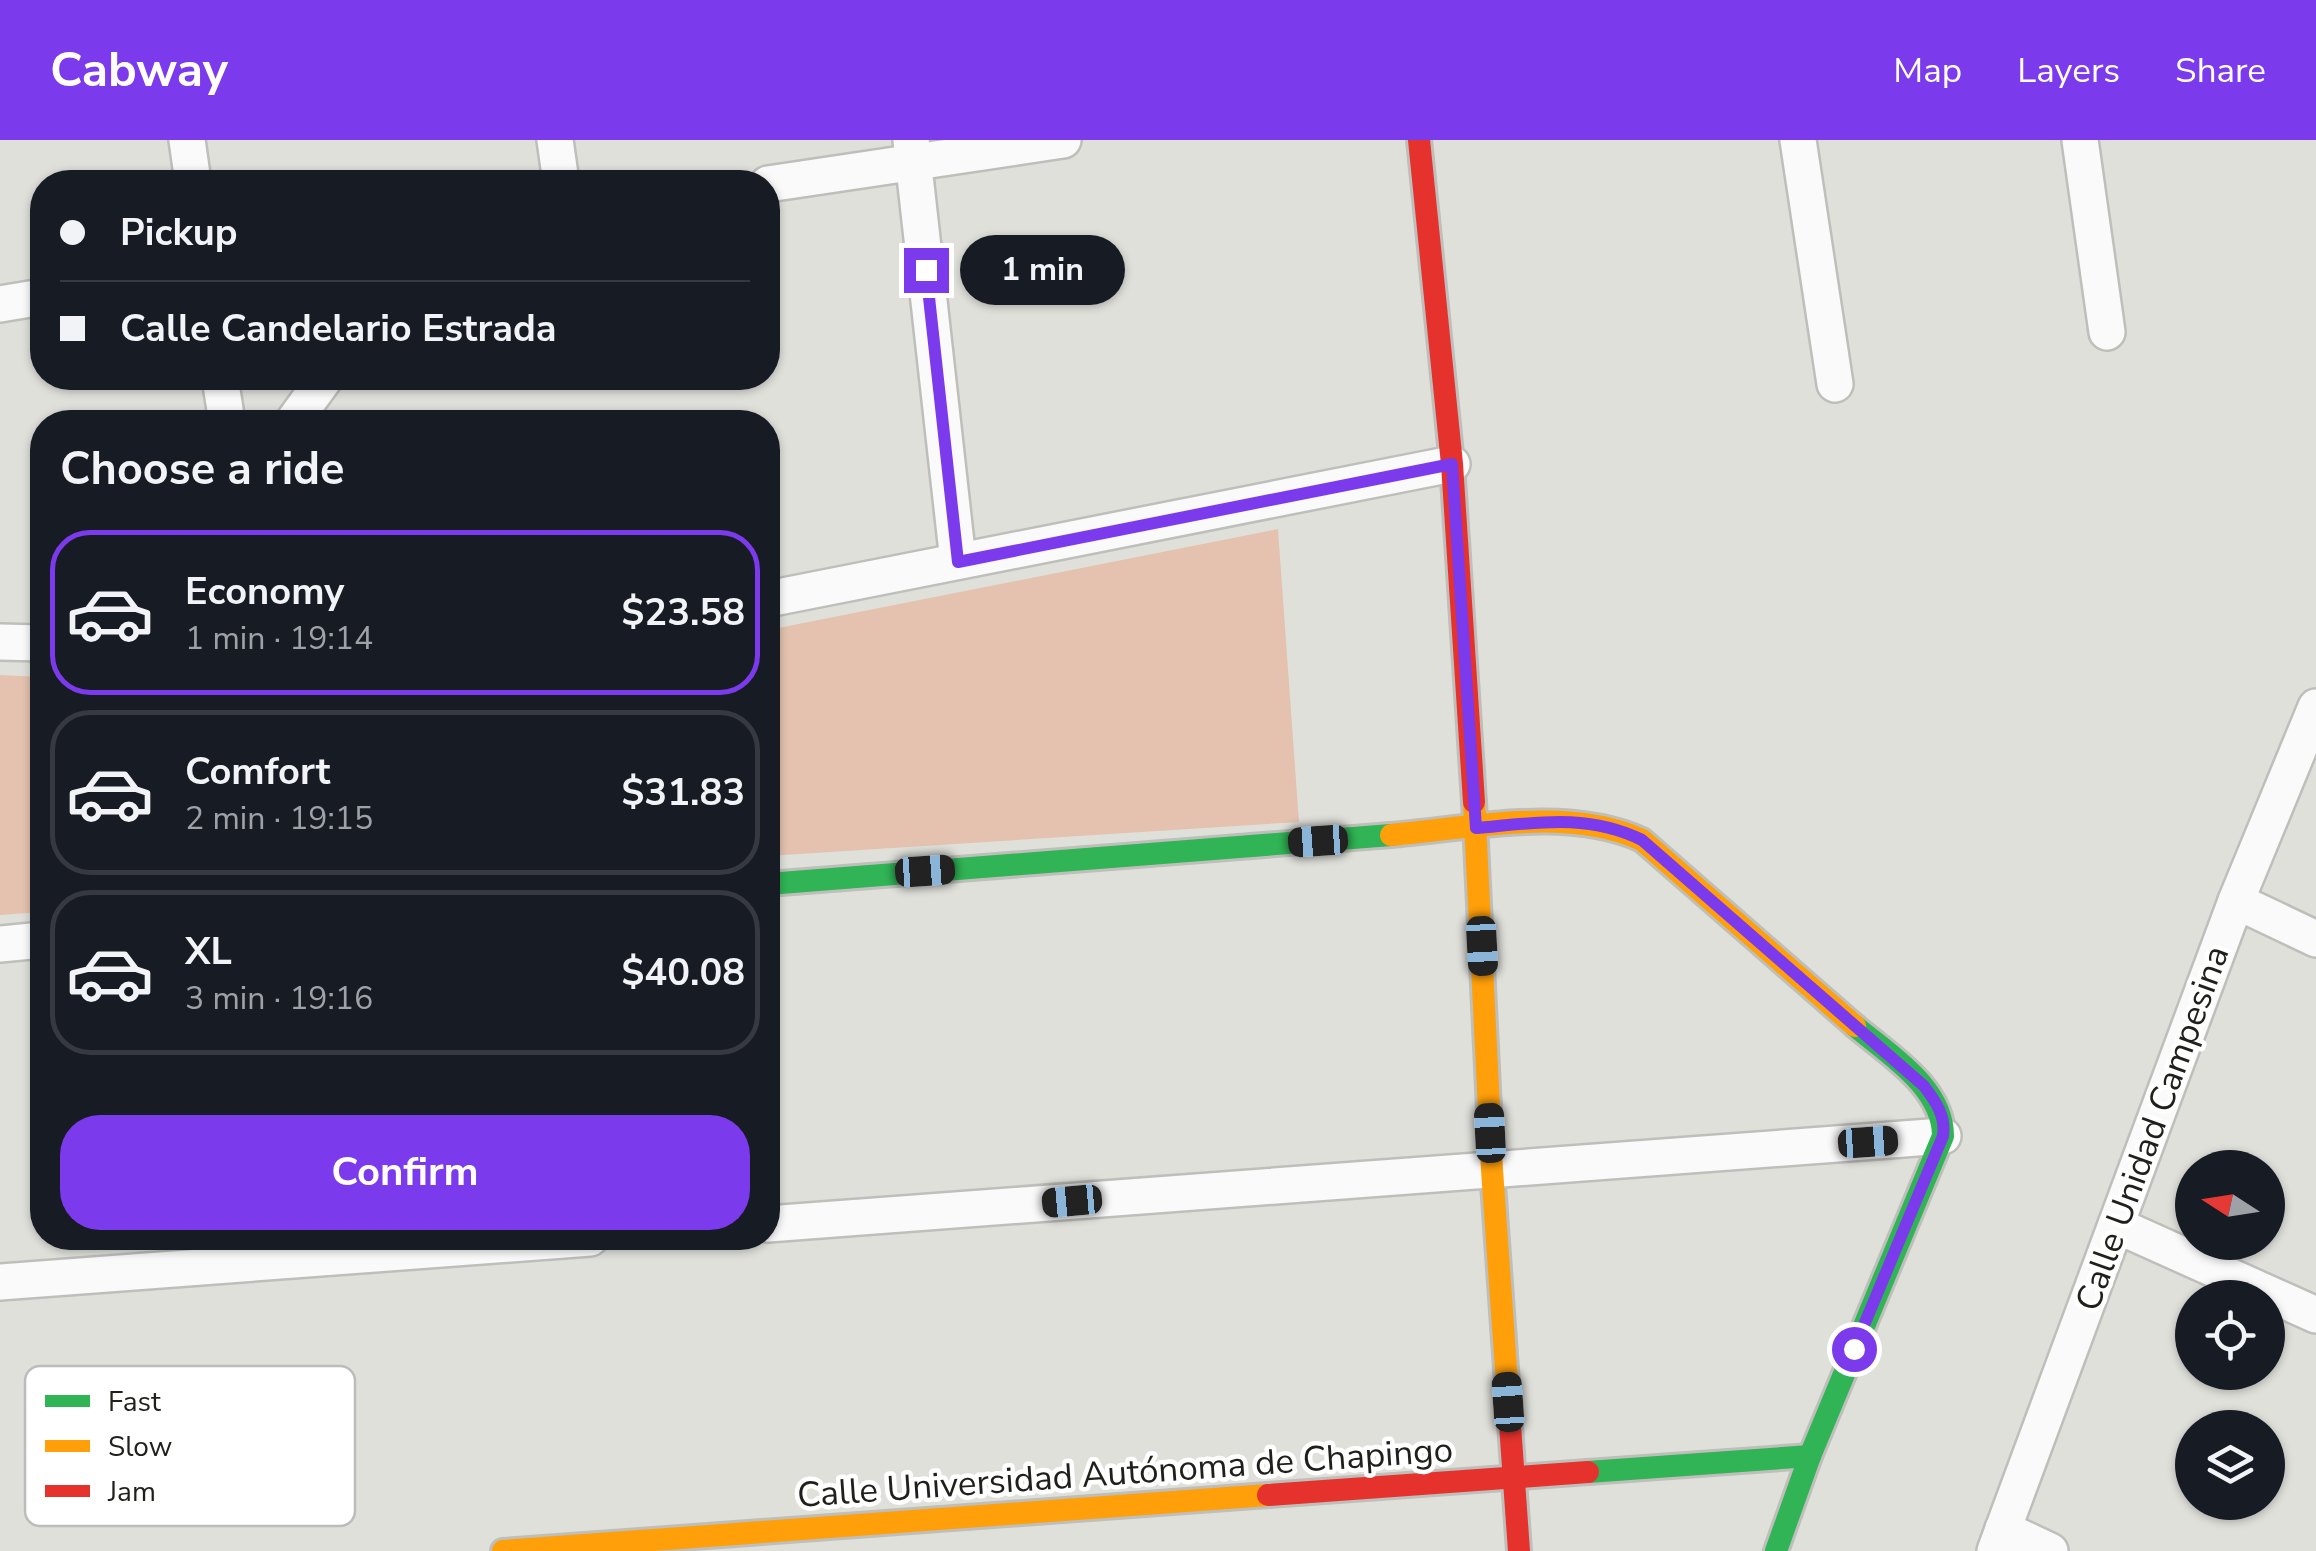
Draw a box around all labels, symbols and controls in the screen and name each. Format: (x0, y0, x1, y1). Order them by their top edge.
text: Cabway (50, 37, 228, 103)
text: Map (1893, 47, 1962, 94)
text: Layers (2017, 47, 2120, 94)
text: Share (2175, 47, 2266, 94)
text: Pickup (120, 207, 238, 258)
callout: 1 min (961, 235, 1126, 305)
route end (904, 248, 949, 293)
text: 1 min (1001, 248, 1084, 291)
text: Calle Candelario Estrada (120, 303, 557, 354)
text: Choose a ride (60, 439, 345, 500)
text: Economy (185, 566, 344, 617)
icon: car (65, 568, 155, 658)
text: $23.58 (622, 587, 745, 638)
text: 1 min · 19:14 (185, 617, 373, 660)
text: Comfort (185, 746, 330, 797)
icon: car (65, 748, 155, 838)
text: $31.83 (622, 767, 745, 818)
text: 2 min · 19:15 (185, 797, 373, 840)
car (1287, 824, 1349, 858)
car (894, 854, 956, 888)
car (1465, 915, 1499, 977)
text: XL (185, 926, 232, 977)
icon: car (65, 928, 155, 1018)
street label: Calle Unidad Campesina (2064, 939, 2240, 1317)
text: $40.08 (622, 947, 745, 998)
text: 3 min · 19:16 (185, 977, 373, 1020)
car (1473, 1102, 1507, 1164)
button: Confirm (60, 1115, 750, 1230)
car (1837, 1125, 1899, 1159)
north arrow (2175, 1150, 2285, 1260)
map controls (2175, 1150, 2285, 1520)
car (1041, 1183, 1103, 1219)
button: locate (2175, 1280, 2285, 1390)
route start (1832, 1327, 1877, 1372)
legend (25, 1366, 355, 1526)
car (1491, 1371, 1525, 1433)
text: Fast (108, 1383, 161, 1421)
button: layers (2175, 1410, 2285, 1520)
street label: Calle Universidad Autónoma de Chapingo (796, 1426, 1454, 1519)
text: Slow (108, 1428, 172, 1466)
text: Jam (107, 1473, 156, 1511)

